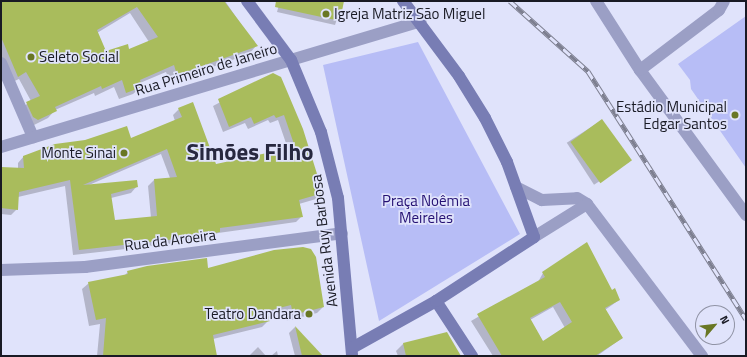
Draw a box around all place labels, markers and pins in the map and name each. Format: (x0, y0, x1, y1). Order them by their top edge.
place label: Igreja Matriz São Miguel (334, 5, 485, 23)
marker: Igreja Matriz São Miguel (321, 9, 331, 19)
place label: Seleto Social (39, 48, 119, 66)
marker: Seleto Social (26, 52, 36, 62)
place label: Estádio Municipal Edgar Santos (616, 97, 727, 132)
marker: Estádio Municipal Edgar Santos (730, 110, 740, 120)
place label: Monte Sinai (41, 144, 116, 162)
marker: Monte Sinai (119, 148, 129, 158)
place label: Teatro Dandara (204, 305, 301, 323)
marker: Teatro Dandara (304, 309, 314, 319)

